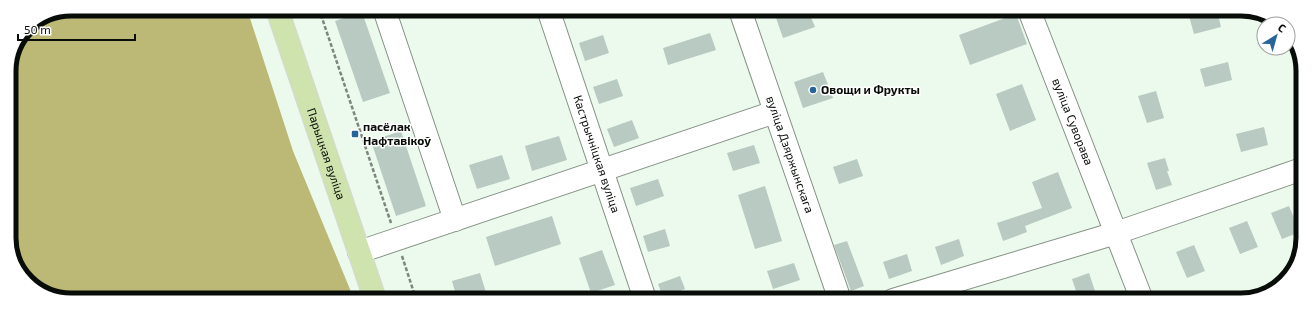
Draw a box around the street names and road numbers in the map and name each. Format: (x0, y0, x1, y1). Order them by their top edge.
street label: вуліца Суворава (1050, 76, 1097, 167)
street label: Кастрычніцкая вуліца (571, 93, 624, 214)
street label: вуліца Дзяржынскага (764, 94, 817, 215)
street label: Парыцкая вуліца (305, 106, 349, 201)

